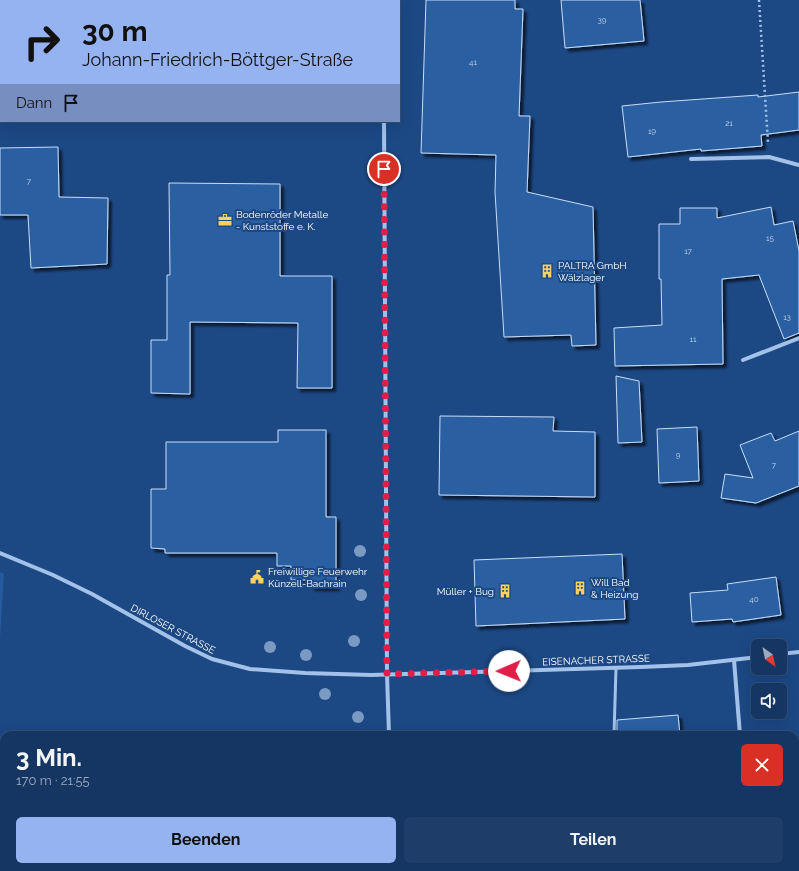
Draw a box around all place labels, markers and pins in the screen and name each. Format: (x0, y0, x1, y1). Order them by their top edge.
pin (367, 152, 401, 186)
place label: Bodenröder Metalle - Kunststoffe e. K. (236, 209, 328, 232)
office icon: Bodenröder Metalle - Kunststoffe e. K. (217, 212, 233, 228)
place label: PALTRA GmbH Wälzlager (558, 260, 627, 283)
building icon: PALTRA GmbH Wälzlager (539, 263, 555, 279)
place label: Freiwillige Feuerwehr Künzell-Bachrain (268, 566, 368, 589)
public building icon: Freiwillige Feuerwehr Künzell-Bachrain (249, 569, 265, 585)
place label: Will Bad & Heizung (591, 577, 638, 600)
building icon: Will Bad & Heizung (572, 580, 588, 596)
building icon: Müller + Bug (497, 583, 513, 599)
place label: Müller + Bug (437, 586, 494, 597)

